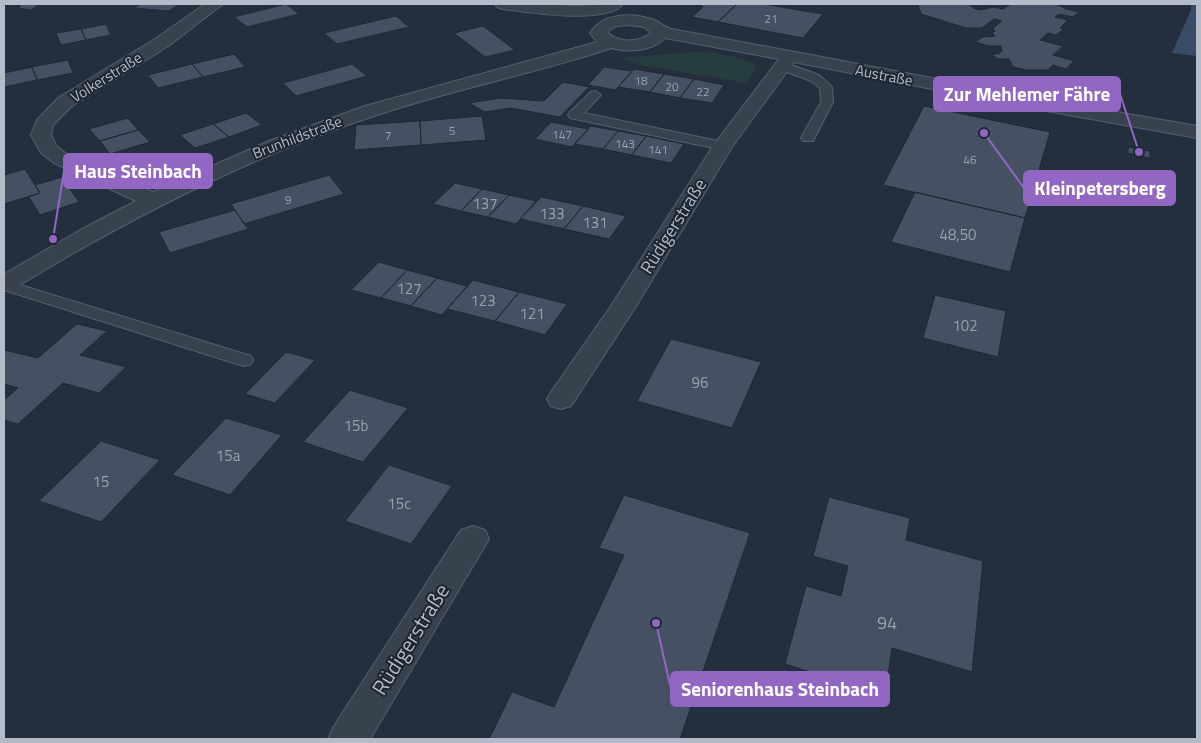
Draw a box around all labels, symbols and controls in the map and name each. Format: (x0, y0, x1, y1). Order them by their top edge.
house number: 21 (764, 9, 778, 28)
street label: Volkerstraße (66, 46, 146, 108)
street label: Austraße (853, 58, 915, 92)
house number: 18 (634, 71, 648, 90)
house number: 20 (665, 77, 679, 96)
callout: Zur Mehlemer Fähre (934, 77, 1120, 111)
text: Zur Mehlemer Fähre (944, 79, 1111, 108)
house number: 22 (696, 82, 710, 101)
street label: Brunhildstraße (249, 109, 345, 165)
house number: 5 (449, 121, 456, 140)
house number: 147 (552, 125, 572, 144)
house number: 7 (385, 126, 391, 145)
house number: 143 (615, 134, 635, 153)
house number: 141 (648, 140, 668, 159)
house number: 46 (963, 150, 977, 169)
callout: Haus Steinbach (64, 154, 212, 188)
text: Haus Steinbach (74, 156, 202, 185)
callout: Kleinpetersberg (1024, 171, 1175, 205)
street label: Rüdigerstraße (633, 173, 713, 279)
text: Kleinpetersberg (1034, 173, 1166, 202)
house number: 9 (285, 190, 292, 209)
house number: 137 (472, 192, 498, 215)
house number: 133 (539, 202, 565, 225)
house number: 131 (582, 211, 608, 234)
house number: 48,50 (940, 223, 976, 246)
house number: 127 (396, 277, 422, 300)
house number: 123 (470, 289, 496, 312)
house number: 121 (519, 302, 545, 325)
house number: 102 (952, 314, 978, 337)
house number: 96 (692, 371, 708, 394)
house number: 15b (344, 414, 368, 437)
house number: 15a (216, 444, 241, 467)
house number: 15 (93, 470, 109, 493)
house number: 15c (387, 492, 411, 515)
street label: Rüdigerstraße (363, 577, 457, 701)
house number: 94 (877, 609, 897, 636)
callout: Seniorenhaus Steinbach (671, 672, 889, 706)
text: Seniorenhaus Steinbach (681, 674, 879, 703)

